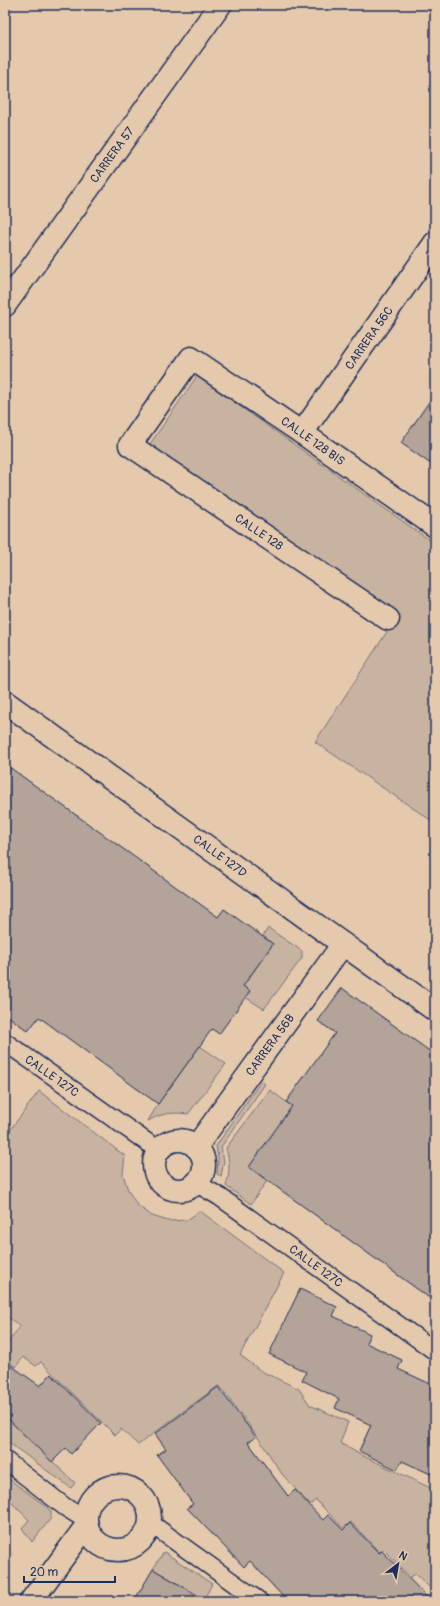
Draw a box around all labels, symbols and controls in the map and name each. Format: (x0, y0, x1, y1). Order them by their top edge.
street label: CARRERA 57 (87, 124, 138, 186)
street label: CARRERA 56C (342, 304, 397, 373)
street label: CALLE 128 BIS (278, 414, 348, 469)
street label: CALLE 128 (232, 511, 286, 554)
street label: CALLE 127D (190, 832, 250, 881)
street label: CARRERA 56B (243, 1011, 298, 1079)
street label: CALLE 127C (22, 1052, 82, 1101)
street label: CALLE 127C (286, 1242, 345, 1291)
north arrow (378, 1544, 418, 1584)
text: N (396, 1548, 410, 1564)
scale bar (24, 1558, 115, 1584)
text: 20 m (30, 1565, 59, 1580)

